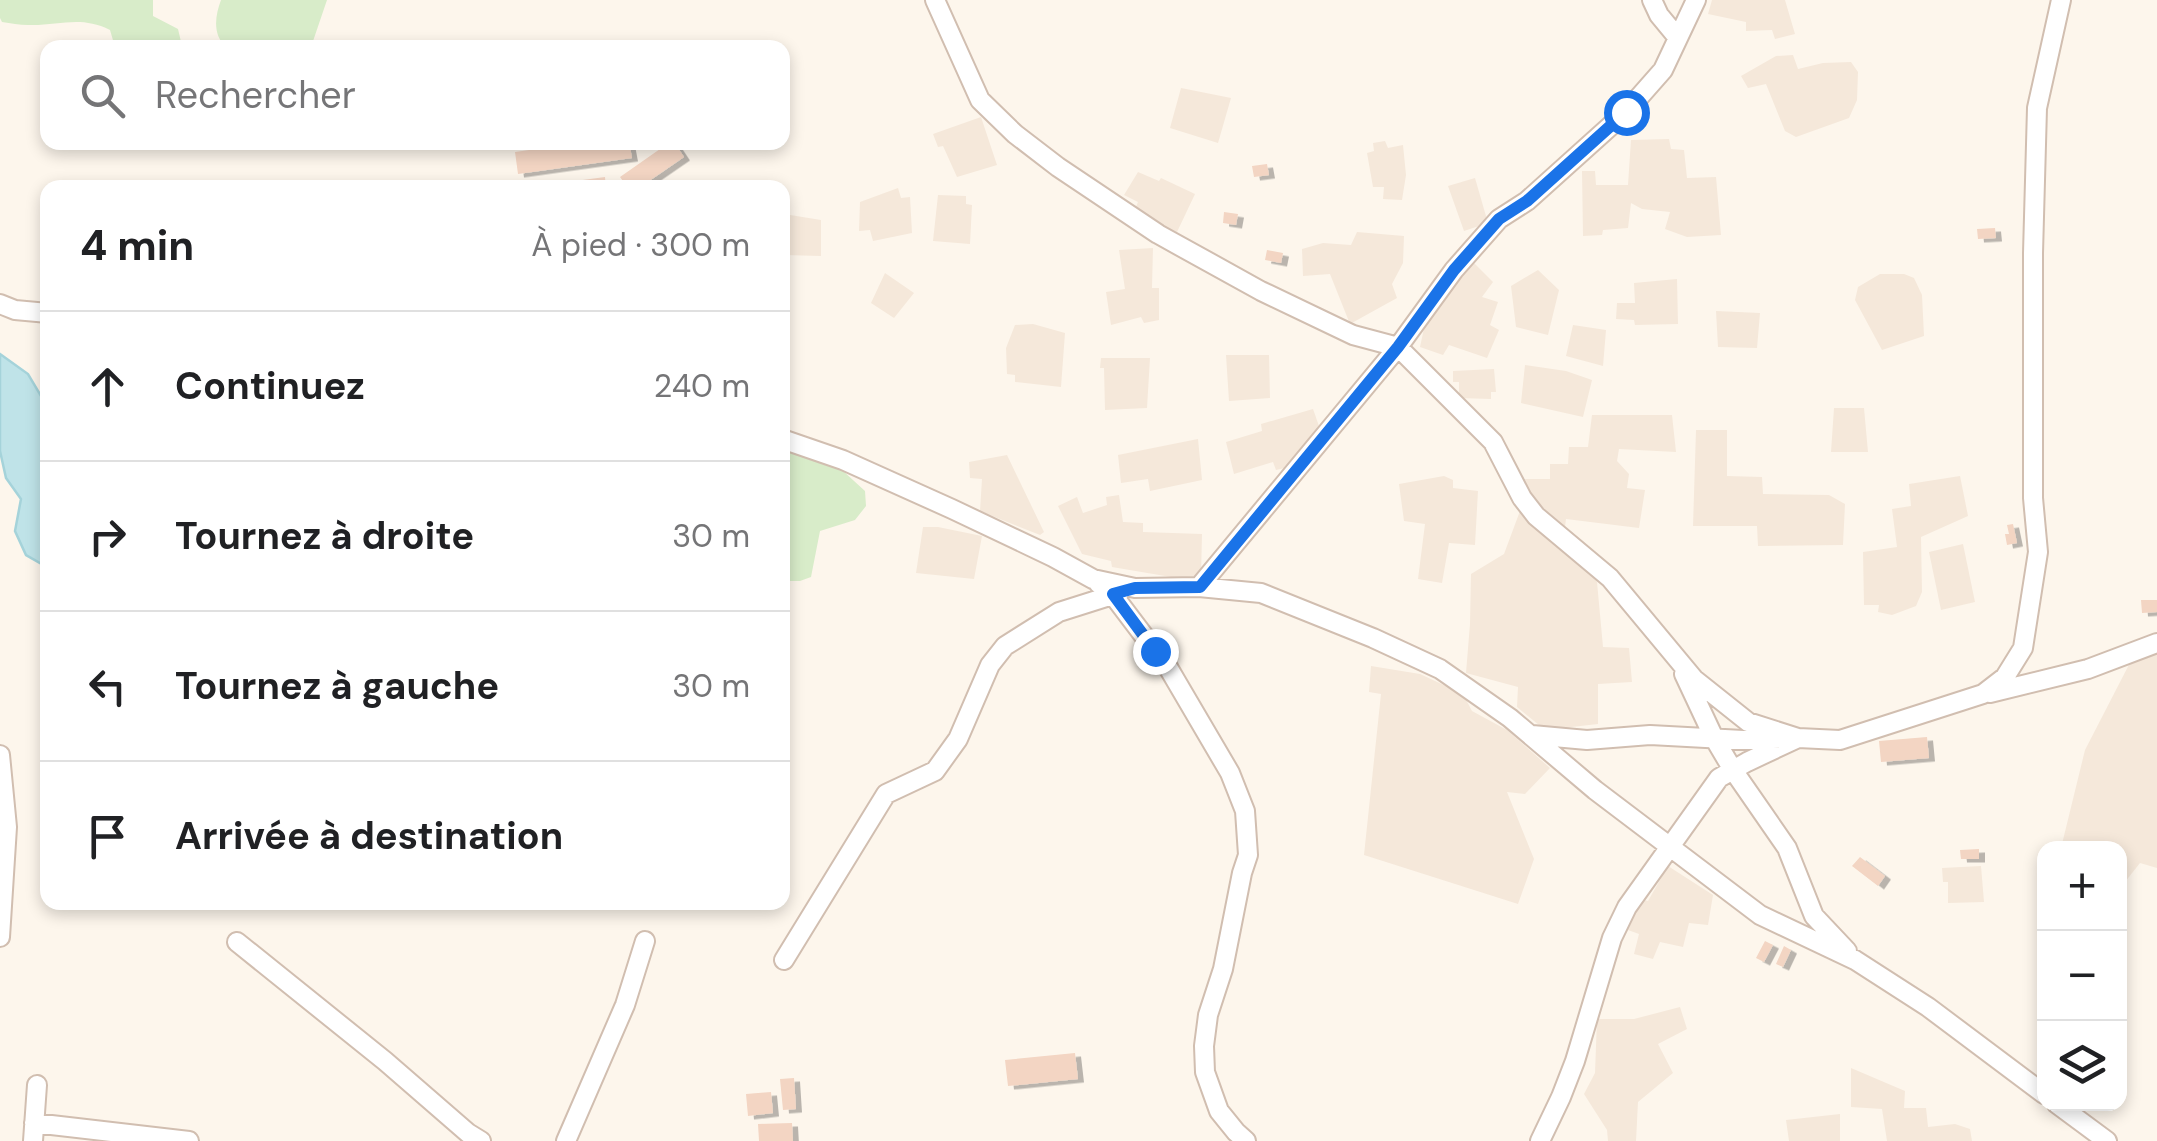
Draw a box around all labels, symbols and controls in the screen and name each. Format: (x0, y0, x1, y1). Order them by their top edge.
search box (40, 40, 790, 150)
icon: search (75, 68, 130, 123)
text: Rechercher (155, 70, 356, 120)
route start (1604, 90, 1650, 136)
text: 4 min (80, 218, 194, 273)
text: À pied · 300 m (531, 224, 750, 266)
icon: ahead (80, 359, 135, 414)
text: Continuez (175, 361, 365, 411)
text: 240 m (654, 365, 750, 407)
icon: right (80, 509, 135, 564)
text: Tournez à droite (175, 511, 474, 561)
text: 30 m (672, 515, 750, 557)
route end (1133, 629, 1179, 675)
icon: left (80, 659, 135, 714)
text: Tournez à gauche (175, 661, 499, 711)
text: 30 m (672, 665, 750, 707)
icon: arrive (80, 809, 135, 864)
text: Arrivée à destination (175, 811, 563, 861)
map controls (2037, 841, 2127, 1111)
button: + (2037, 841, 2127, 931)
button: − (2037, 931, 2127, 1021)
button: layers (2037, 1021, 2127, 1111)

